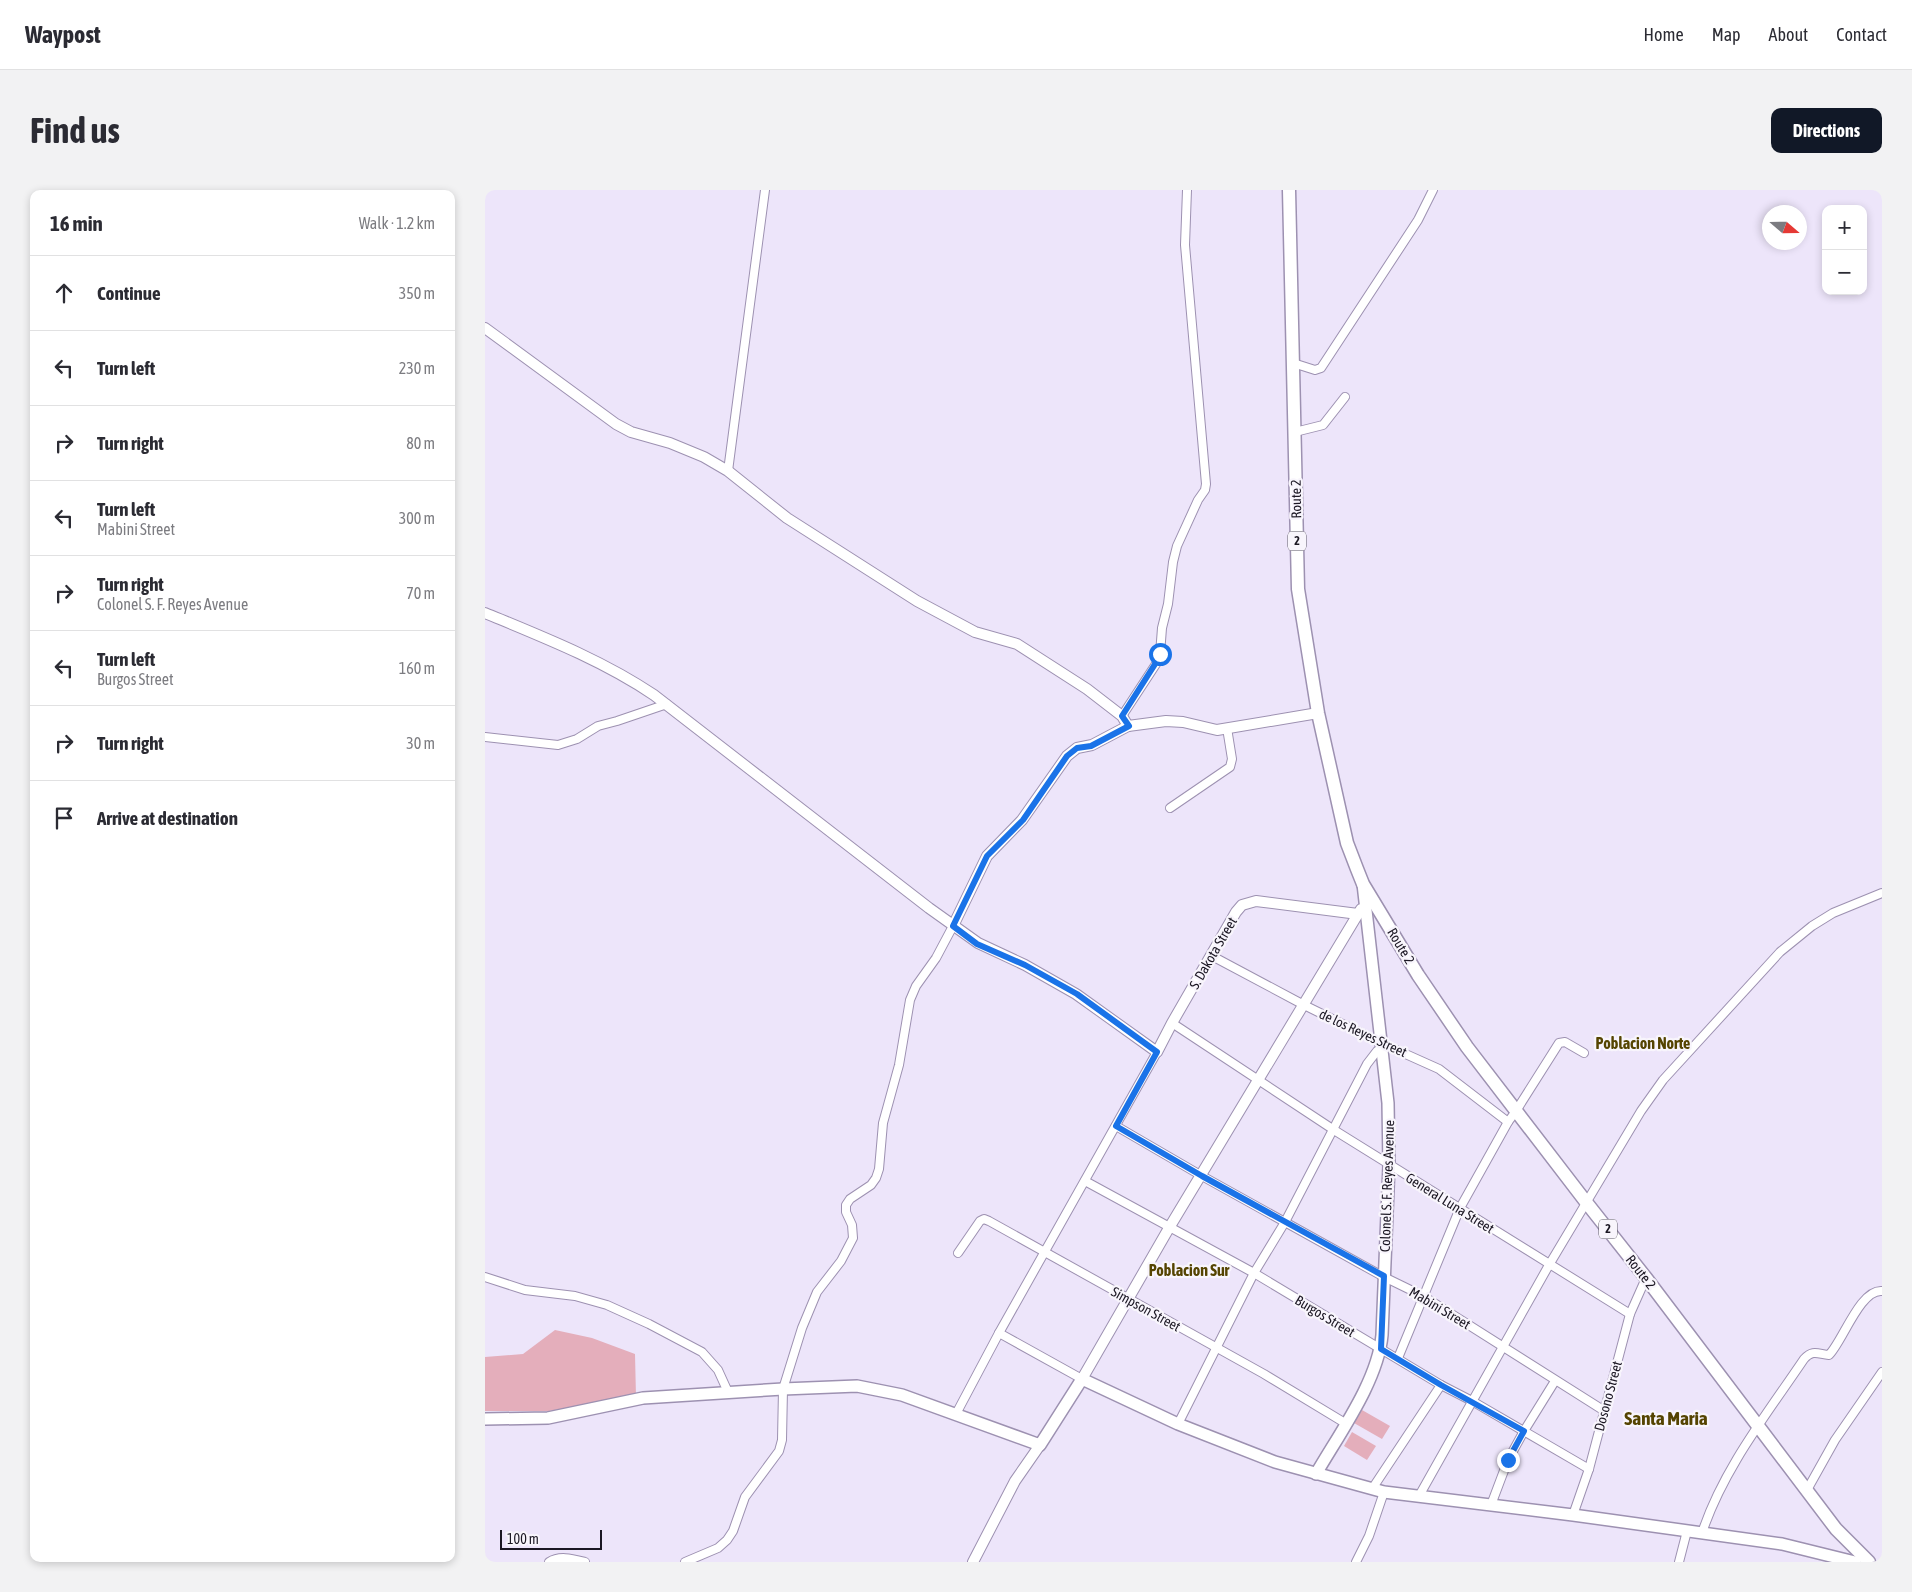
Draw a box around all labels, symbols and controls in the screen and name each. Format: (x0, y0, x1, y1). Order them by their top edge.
text: Waypost (25, 21, 101, 48)
text: Home (1644, 24, 1684, 45)
text: Map (1712, 24, 1741, 45)
text: About (1769, 24, 1808, 45)
text: Contact (1836, 24, 1887, 45)
button: Directions (1771, 108, 1882, 153)
text: Find us (30, 110, 120, 150)
north arrow (1762, 205, 1807, 250)
map controls (1822, 205, 1867, 295)
button: + (1822, 205, 1867, 250)
text: 16 min (50, 211, 103, 235)
text: Walk · 1.2 km (359, 214, 435, 232)
button: − (1822, 250, 1867, 295)
icon: ahead (50, 279, 78, 307)
text: Continue (97, 282, 161, 304)
text: 350 m (399, 284, 435, 302)
icon: left (50, 354, 78, 382)
text: Turn left (97, 357, 155, 379)
text: 230 m (399, 359, 435, 377)
icon: right (50, 429, 78, 457)
text: Turn right (97, 432, 164, 454)
text: 80 m (406, 434, 435, 452)
street label: Route 2 (1288, 479, 1304, 519)
text: Turn left (97, 498, 155, 520)
icon: left (50, 504, 78, 532)
text: 300 m (399, 509, 435, 527)
text: Mabini Street (97, 520, 175, 538)
road number: 2 (1288, 532, 1306, 551)
text: Turn right (97, 573, 164, 595)
icon: right (50, 579, 78, 607)
text: 70 m (406, 584, 435, 602)
text: Colonel S. F. Reyes Avenue (97, 595, 248, 613)
route start (1149, 643, 1172, 666)
text: Turn left (97, 648, 155, 670)
icon: left (50, 654, 78, 682)
text: 160 m (399, 659, 435, 677)
text: Burgos Street (97, 670, 174, 688)
icon: right (50, 729, 78, 757)
text: Turn right (97, 732, 164, 754)
text: 30 m (406, 734, 435, 752)
icon: arrive (50, 804, 78, 832)
text: Arrive at destination (97, 807, 238, 829)
street label: S. Dakota Street (1186, 914, 1240, 992)
street label: Route 2 (1384, 925, 1418, 967)
street label: de los Reyes Street (1317, 1006, 1409, 1060)
district label: Poblacion Norte (1596, 1034, 1690, 1052)
street label: Colonel S. F. Reyes Avenue (1377, 1120, 1397, 1252)
street label: General Luna Street (1403, 1169, 1497, 1237)
road number: 2 (1599, 1220, 1617, 1238)
street label: Route 2 (1623, 1252, 1659, 1292)
district label: Poblacion Sur (1149, 1261, 1230, 1279)
street label: Simpson Street (1109, 1283, 1183, 1335)
street label: Mabini Street (1407, 1284, 1473, 1332)
street label: Burgos Street (1292, 1292, 1358, 1340)
street label: Dosono Street (1591, 1359, 1625, 1433)
district label: Santa Maria (1624, 1407, 1708, 1429)
route end (1497, 1449, 1520, 1472)
scale bar (500, 1527, 603, 1550)
text: 100 m (507, 1531, 539, 1547)

